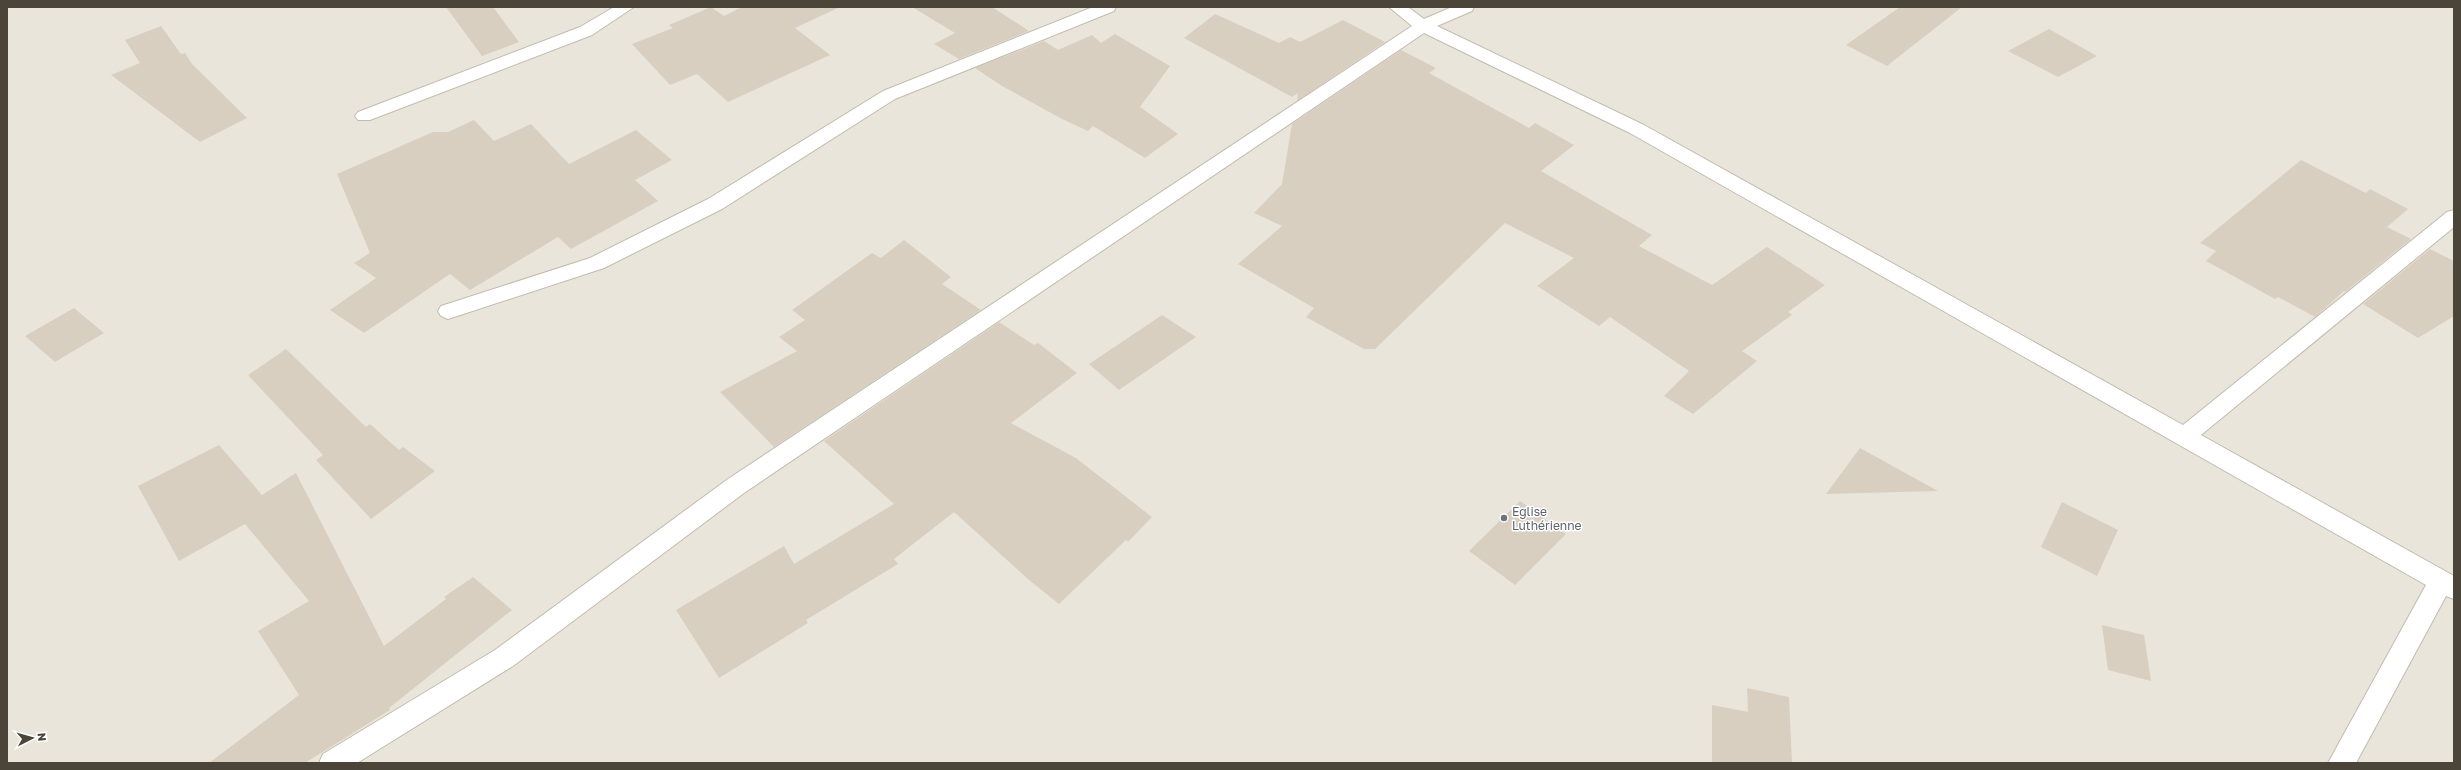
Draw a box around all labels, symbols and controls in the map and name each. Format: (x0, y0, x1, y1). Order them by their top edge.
place label: Eglise Luthérienne (1512, 504, 1582, 533)
marker: Eglise Luthérienne (1499, 513, 1509, 523)
north arrow (12, 718, 52, 758)
text: N (36, 732, 49, 742)

